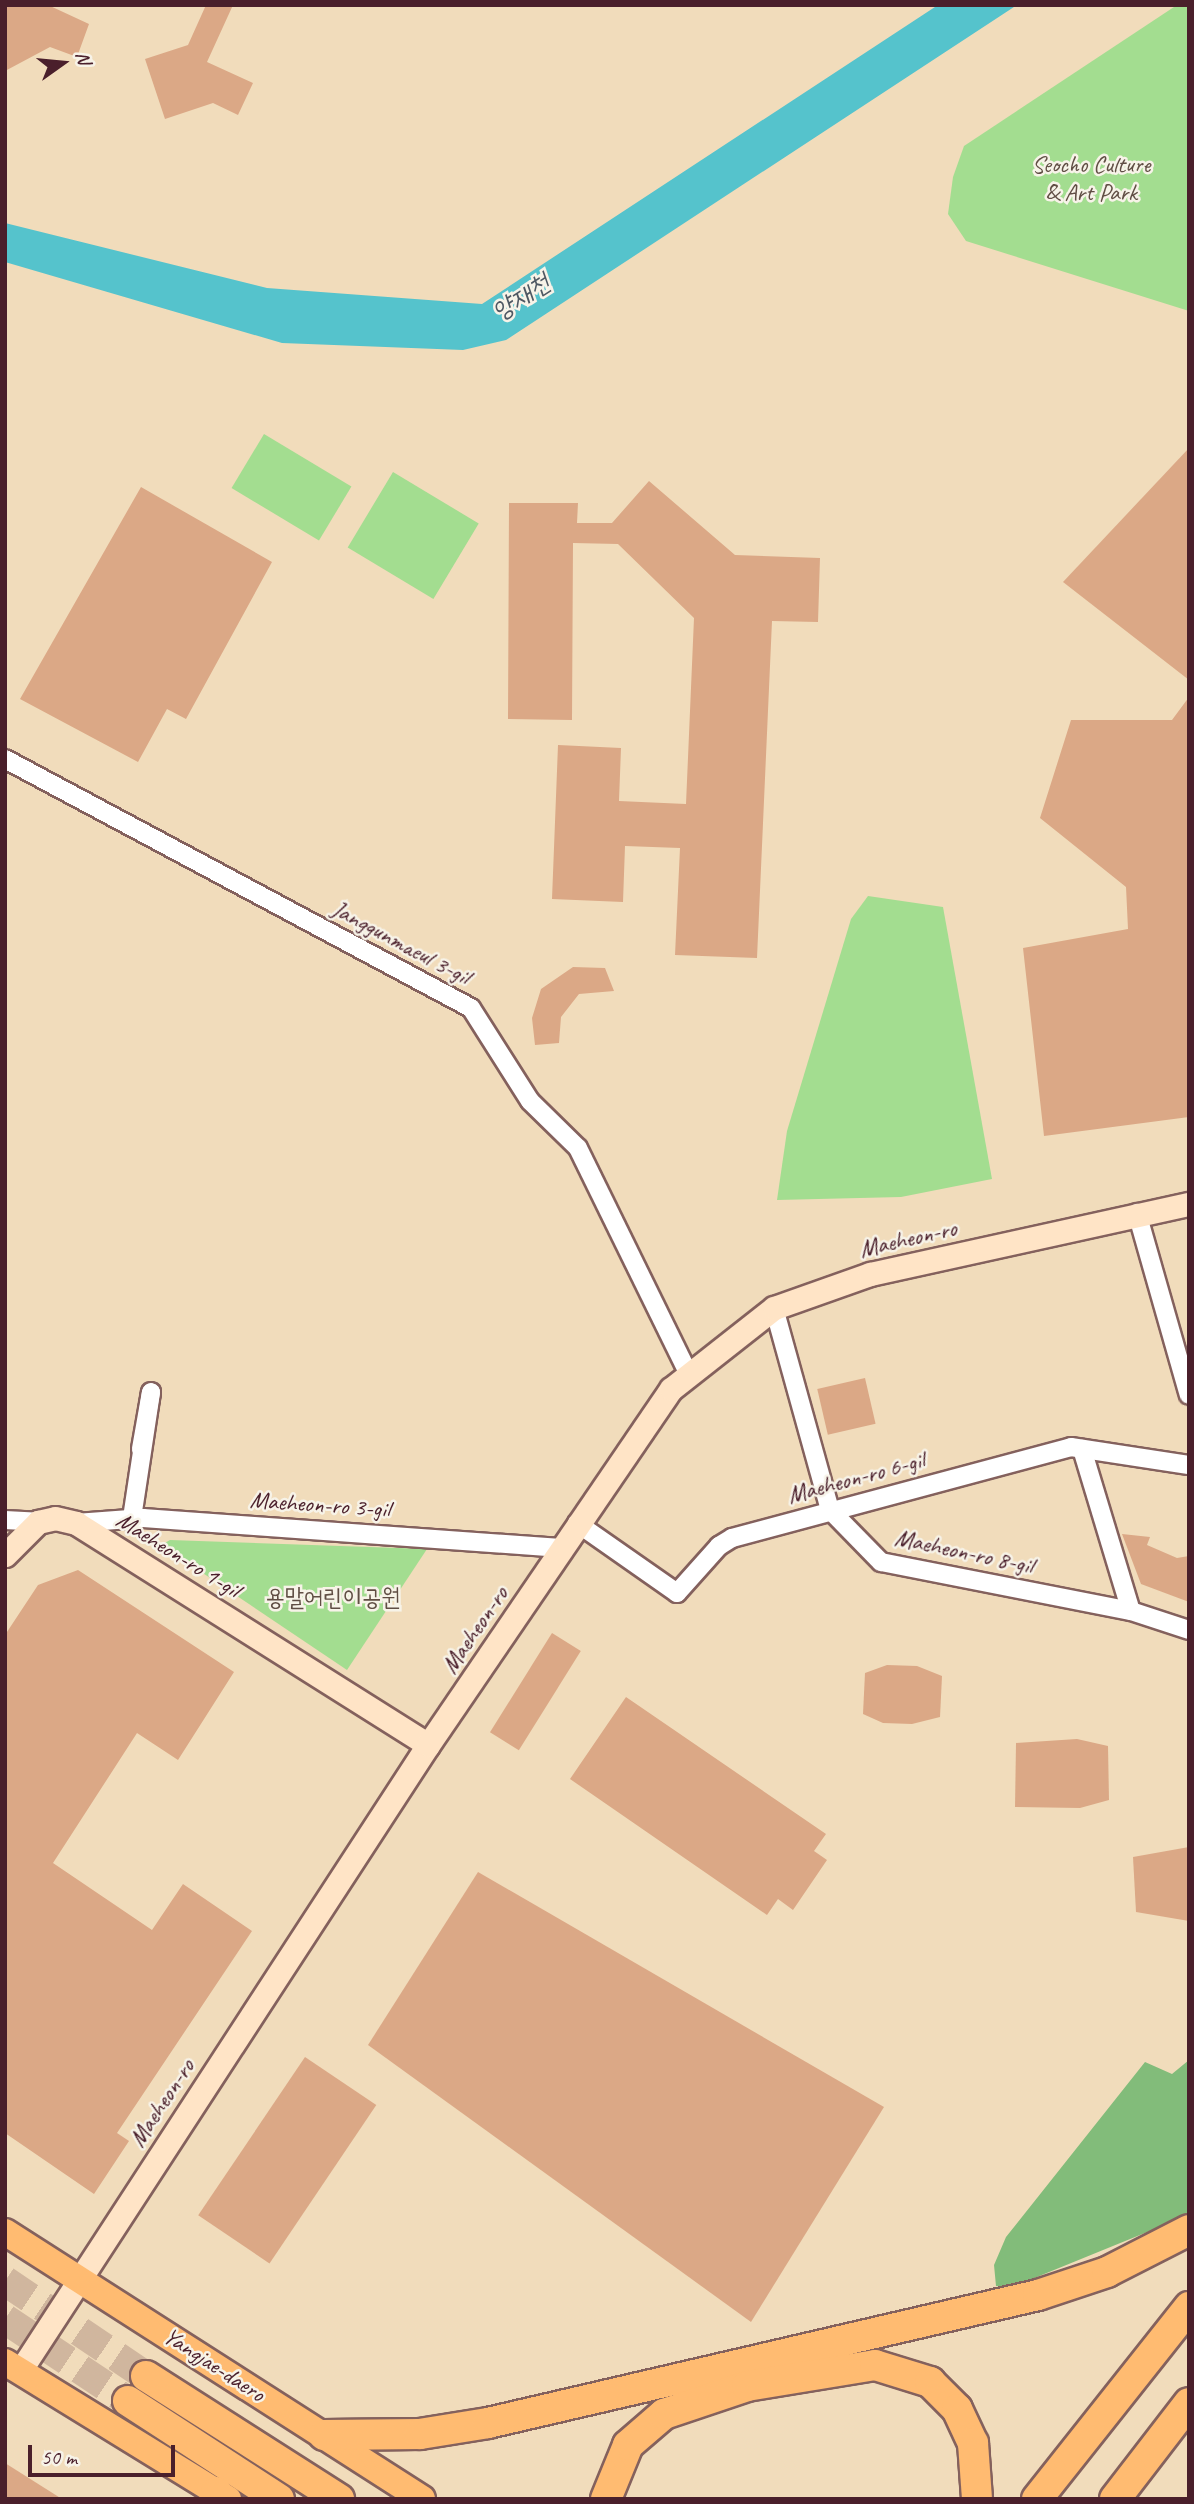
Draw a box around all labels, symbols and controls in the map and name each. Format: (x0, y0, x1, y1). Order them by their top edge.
north arrow (28, 28, 98, 98)
text: N (70, 49, 96, 66)
park label: Seocho Culture & Art Park (1032, 151, 1150, 207)
water label: 양재천 (486, 267, 556, 327)
street label: Janggunmaeul 3-gil (327, 895, 475, 991)
street label: Maeheon-ro (857, 1214, 959, 1264)
street label: Maeheon-ro 6-gil (784, 1446, 928, 1510)
street label: Maeheon-ro 3-gil (249, 1486, 391, 1524)
street label: Maeheon-ro 1-gil (111, 1506, 245, 1604)
street label: Maeheon-ro 8-gil (892, 1523, 1036, 1581)
street label: Maeheon-ro (435, 1581, 515, 1679)
park label: 용말어린이공원 (265, 1584, 401, 1612)
street label: Maeheon-ro (123, 2054, 201, 2152)
street label: Yangjae-daero (158, 2322, 270, 2408)
scale bar (32, 2430, 178, 2474)
text: 50 m (41, 2444, 77, 2470)

